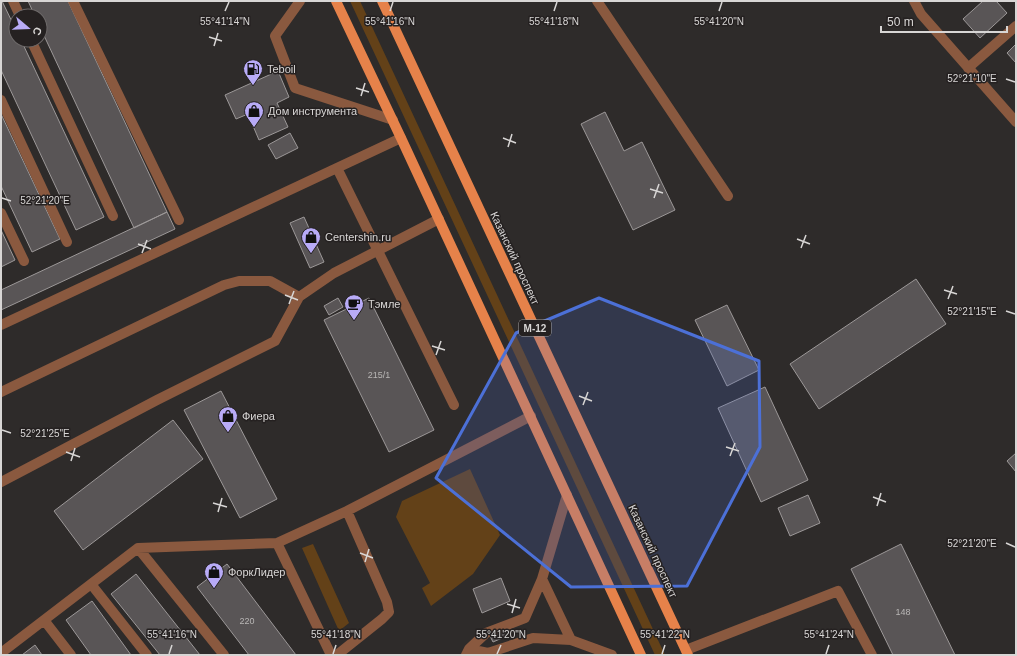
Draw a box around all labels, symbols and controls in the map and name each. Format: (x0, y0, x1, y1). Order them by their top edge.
north arrow (8, 8, 48, 48)
scale bar (881, 8, 1007, 34)
text: 50 m (887, 15, 914, 29)
text: 55°41'14"N (200, 16, 250, 27)
text: 55°41'16"N (365, 16, 415, 27)
text: 55°41'18"N (529, 16, 579, 27)
text: 55°41'20"N (694, 16, 744, 27)
text: С (30, 26, 44, 37)
fuel station icon: Teboil (242, 58, 264, 86)
place label: Teboil (267, 63, 296, 75)
text: 52°21'10"E (947, 73, 997, 84)
shop icon: Дом инструмента (243, 100, 265, 128)
place label: Дом инструмента (268, 105, 358, 117)
text: 52°21'20"E (20, 195, 70, 206)
street label: Казанский проспект (488, 210, 542, 306)
shop icon: Centershin.ru (300, 226, 322, 254)
place label: Centershin.ru (325, 231, 391, 243)
cafe icon: Тэмле (343, 293, 365, 321)
place label: Тэмле (368, 298, 400, 310)
text: 52°21'15"E (947, 306, 997, 317)
road number: М-12 (519, 320, 551, 336)
house number: 215/1 (368, 370, 390, 380)
shop icon: Фиера (217, 405, 239, 433)
place label: Фиера (242, 410, 276, 422)
text: 52°21'25"E (20, 428, 70, 439)
street label: Казанский проспект (626, 503, 680, 599)
text: 52°21'20"E (947, 538, 997, 549)
shop icon: ФоркЛидер (203, 561, 225, 589)
place label: ФоркЛидер (228, 566, 285, 578)
house number: 148 (895, 607, 911, 617)
house number: 220 (239, 616, 255, 626)
text: 55°41'16"N (147, 629, 197, 640)
text: 55°41'18"N (311, 629, 361, 640)
text: 55°41'20"N (476, 629, 526, 640)
text: 55°41'22"N (640, 629, 690, 640)
text: 55°41'24"N (804, 629, 854, 640)

